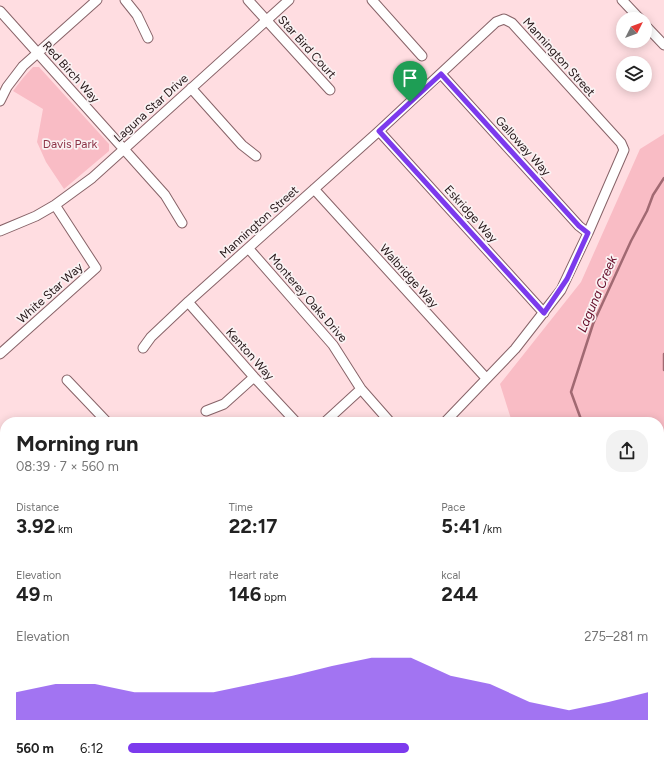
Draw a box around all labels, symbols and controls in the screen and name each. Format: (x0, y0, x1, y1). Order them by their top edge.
north arrow (616, 12, 652, 48)
map controls (616, 12, 652, 92)
street label: Star Bird Court (275, 13, 339, 82)
street label: Mannington Street (520, 15, 598, 100)
street label: Red Birch Way (40, 38, 103, 106)
button: layers (616, 56, 652, 92)
pin (393, 61, 427, 102)
icon: arrive (399, 67, 421, 89)
street label: Laguna Star Drive (111, 71, 191, 145)
street label: Galloway Way (493, 113, 554, 179)
park label: Davis Park (43, 137, 98, 151)
street label: Eskridge Way (442, 182, 501, 246)
street label: Mannington Street (217, 183, 302, 261)
street label: Walbridge Way (377, 241, 442, 311)
street label: Monterey Oaks Drive (266, 251, 350, 345)
water label: Laguna Creek (574, 253, 620, 335)
street label: White Star Way (14, 259, 86, 326)
street label: Kenton Way (223, 325, 277, 383)
text: Morning run (16, 430, 139, 457)
button: share (606, 430, 648, 472)
text: 08:39 · 7 × 560 m (16, 459, 119, 474)
text: Distance (16, 501, 59, 514)
text: Time (229, 501, 253, 514)
text: Pace (441, 501, 465, 514)
text: 3.92 (16, 514, 55, 538)
text: 22:17 (229, 514, 277, 538)
text: 5:41 (441, 514, 480, 538)
text: km (55, 523, 73, 536)
text: /km (480, 523, 502, 536)
text: Elevation (16, 569, 61, 582)
text: Heart rate (229, 569, 279, 582)
text: kcal (441, 569, 461, 582)
text: 49 (16, 582, 40, 606)
text: 146 (229, 582, 261, 606)
text: 244 (441, 582, 478, 606)
text: m (40, 591, 52, 604)
text: bpm (261, 591, 286, 604)
text: Elevation (16, 629, 69, 644)
text: 275–281 m (584, 629, 648, 644)
text: 560 m (16, 741, 54, 756)
text: 6:12 (80, 741, 103, 756)

